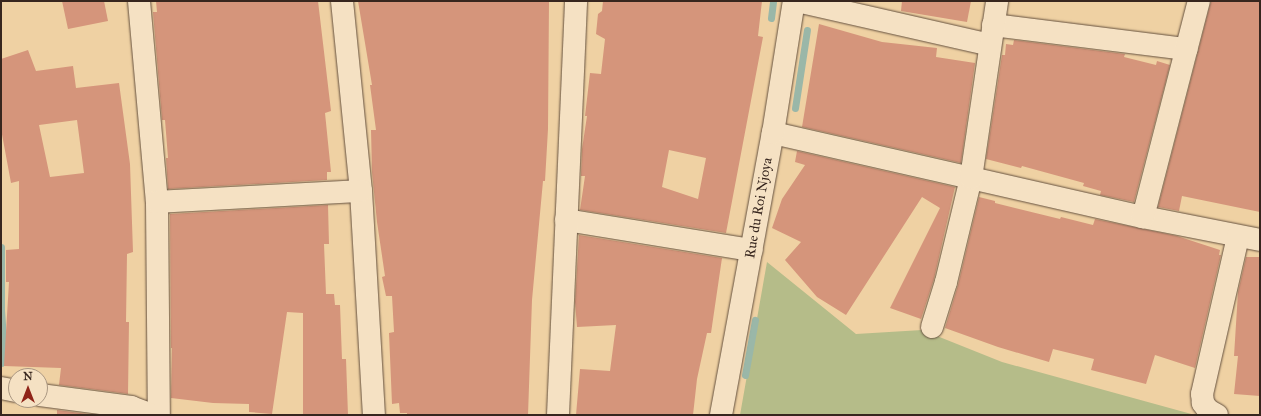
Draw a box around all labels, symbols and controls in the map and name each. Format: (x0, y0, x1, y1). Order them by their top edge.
street label: Rue du Roi Njoya (742, 156, 776, 260)
north arrow (8, 368, 48, 408)
text: N (23, 370, 33, 383)

